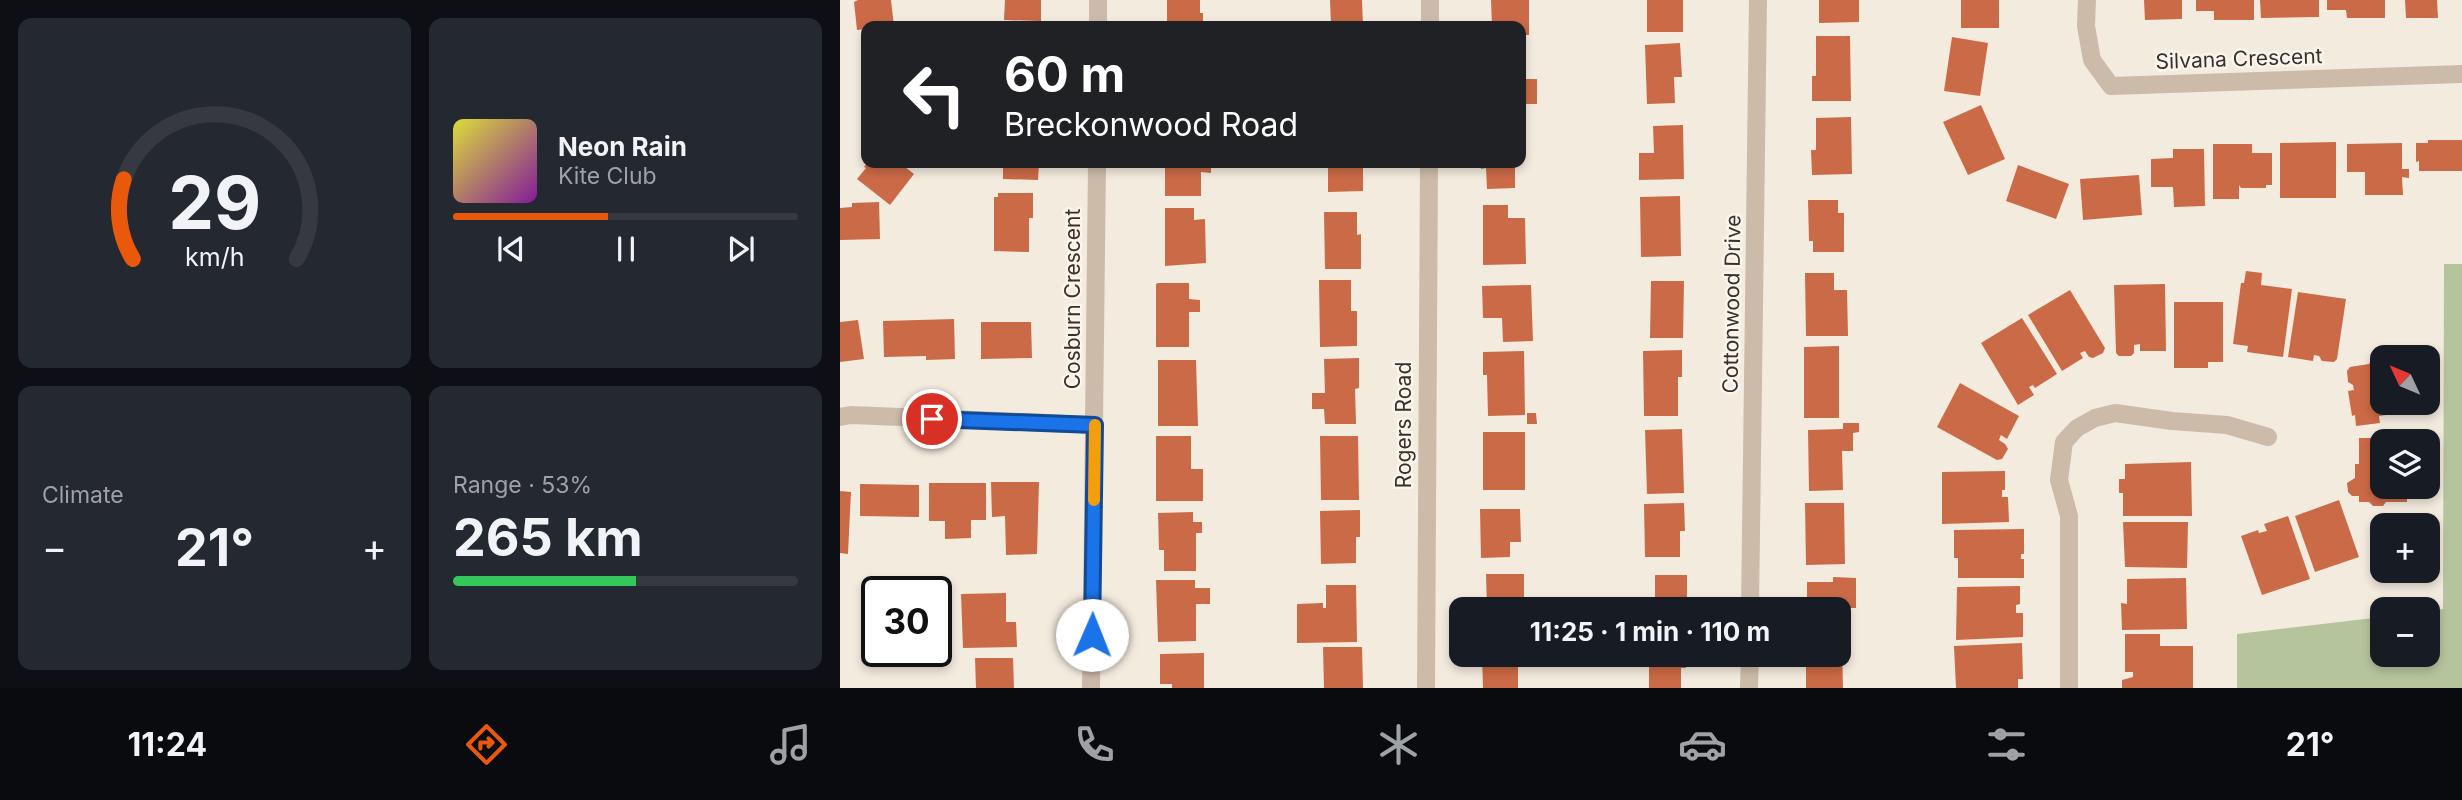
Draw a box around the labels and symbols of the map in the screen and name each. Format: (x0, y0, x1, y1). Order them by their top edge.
street label: Silvana Crescent (2155, 43, 2323, 74)
street label: Cosburn Crescent (1060, 209, 1085, 389)
street label: Cottonwood Drive (1717, 214, 1746, 394)
north arrow (2370, 345, 2440, 415)
street label: Rogers Road (1391, 362, 1416, 488)
pin (902, 389, 962, 449)
speed limit sign: 30 (861, 576, 952, 667)
position arrow (1055, 598, 1129, 672)

